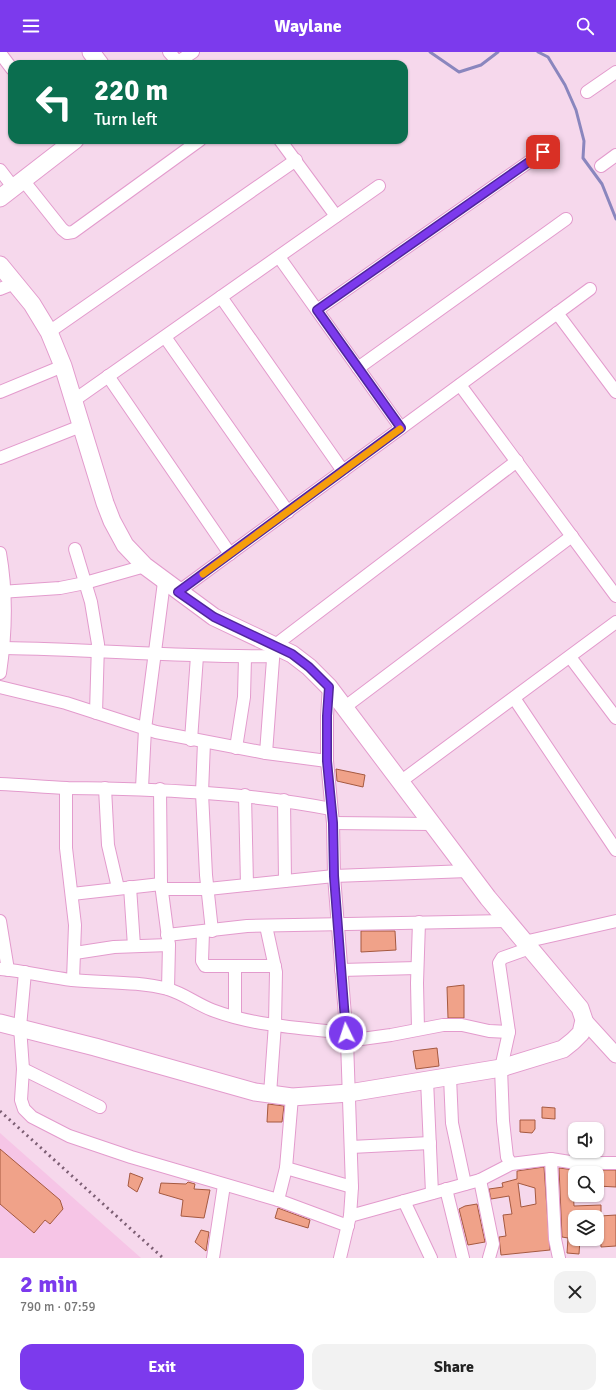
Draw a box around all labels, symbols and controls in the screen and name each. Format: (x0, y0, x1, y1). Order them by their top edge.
icon: menu (20, 15, 42, 37)
text: Waylane (274, 15, 342, 37)
icon: search (574, 15, 596, 37)
text: 220 m (94, 74, 168, 108)
icon: left (28, 76, 80, 128)
text: Turn left (94, 108, 157, 130)
pin (526, 135, 560, 169)
icon: arrive (532, 141, 554, 163)
position arrow (325, 1012, 367, 1054)
map controls (568, 1122, 604, 1246)
button: sound (568, 1122, 604, 1158)
button: search (568, 1166, 604, 1202)
button: layers (568, 1210, 604, 1246)
text: 2 min (20, 1269, 78, 1299)
button: close (554, 1271, 596, 1313)
text: 790 m · 07:59 (20, 1299, 96, 1315)
button: Exit (20, 1344, 304, 1390)
button: Share (312, 1344, 596, 1390)

